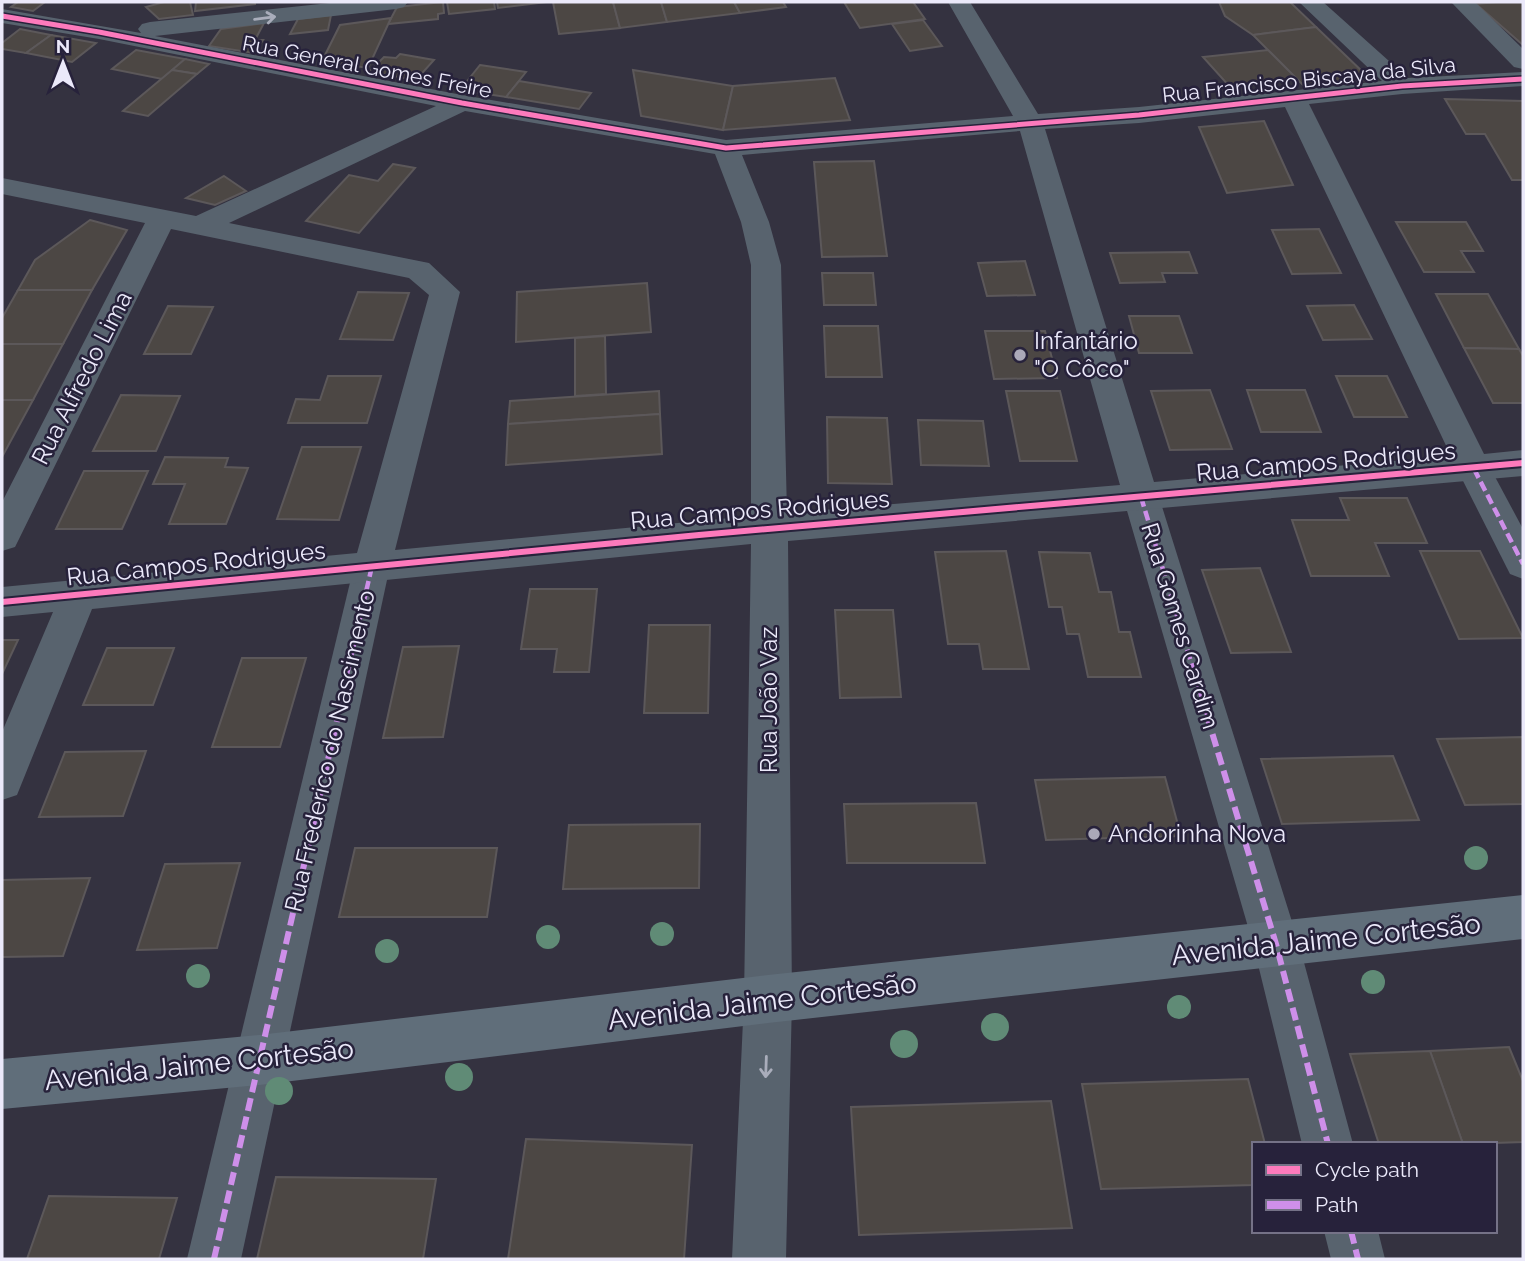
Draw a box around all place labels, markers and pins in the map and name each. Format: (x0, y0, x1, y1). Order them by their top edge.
place label: Infantário "O Côco" (1034, 326, 1138, 383)
marker: Infantário "O Côco" (1012, 347, 1028, 363)
place label: Andorinha Nova (1108, 819, 1286, 848)
marker: Andorinha Nova (1086, 826, 1102, 842)

